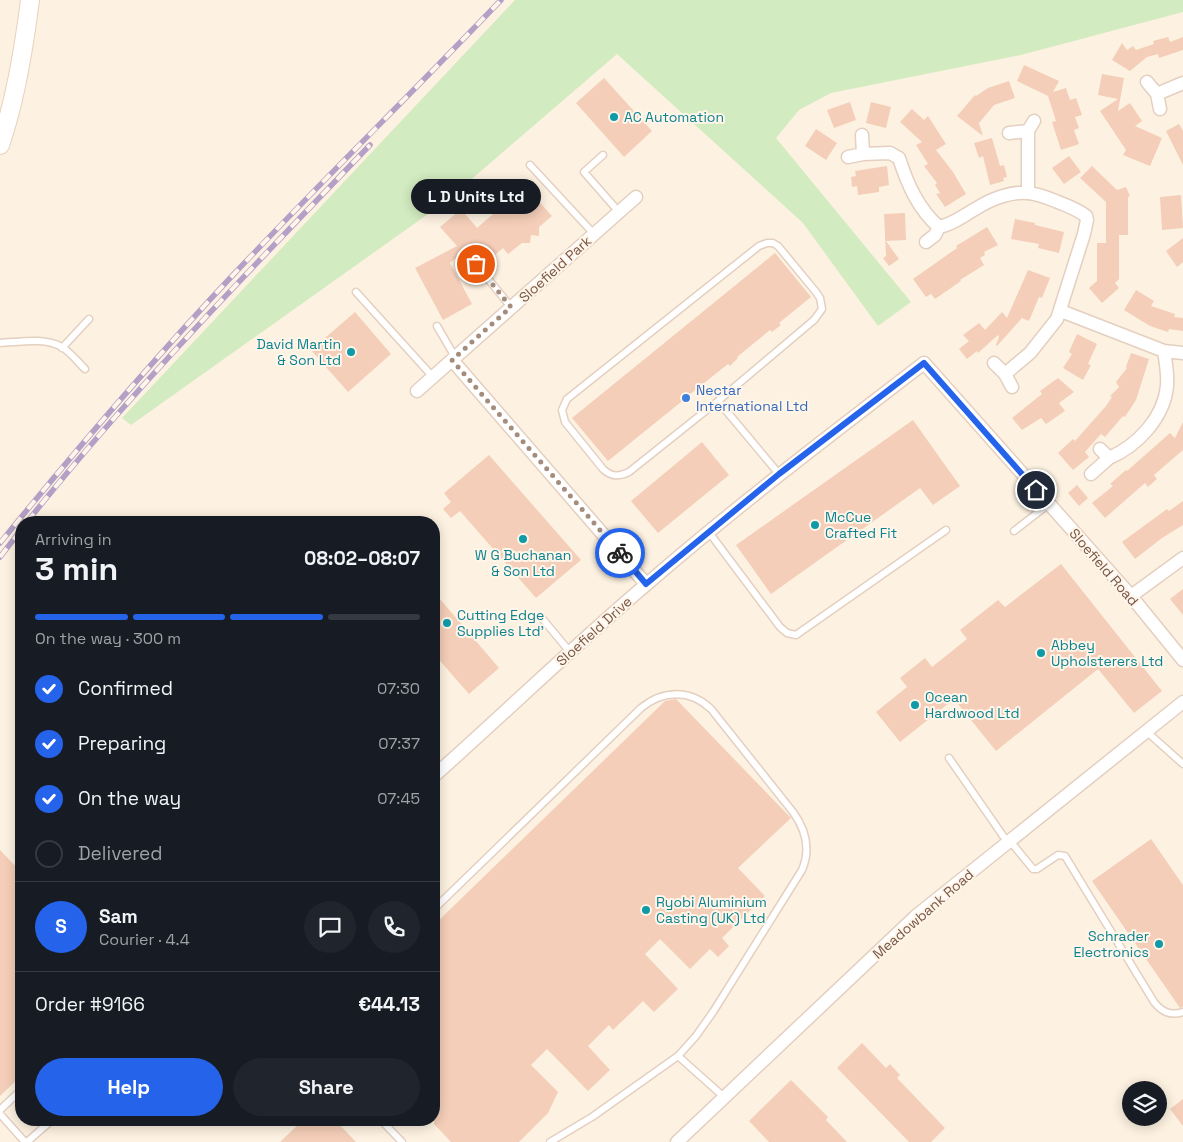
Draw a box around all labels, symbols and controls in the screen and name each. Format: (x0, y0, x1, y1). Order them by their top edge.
place label: AC Automation (624, 108, 724, 126)
marker: AC Automation (608, 111, 620, 123)
callout: L D Units Ltd (411, 179, 541, 214)
text: L D Units Ltd (428, 186, 524, 207)
street label: Sloefield Park (515, 231, 595, 306)
pin (455, 243, 497, 285)
icon: bag (462, 250, 490, 278)
place label: David Martin & Son Ltd (257, 335, 341, 369)
marker: David Martin & Son Ltd (345, 346, 357, 358)
place label: Nectar International Ltd (696, 381, 808, 415)
marker: Nectar International Ltd (680, 392, 692, 404)
pin (1015, 469, 1057, 511)
icon: home (1022, 476, 1050, 504)
place label: McCue Crafted Fit (825, 508, 897, 542)
marker: McCue Crafted Fit (809, 519, 821, 531)
street label: Sloefield Road (1066, 525, 1142, 609)
courier (595, 528, 645, 578)
text: Arriving in (35, 529, 112, 550)
marker: W G Buchanan & Son Ltd (517, 533, 529, 545)
icon: bike (606, 539, 634, 567)
text: 08:02–08:07 (304, 546, 420, 571)
place label: W G Buchanan & Son Ltd (475, 546, 571, 580)
text: 3 min (35, 549, 118, 589)
street label: Sloefield Drive (552, 592, 636, 670)
place label: Cutting Edge Supplies Ltd' (457, 606, 544, 640)
marker: Cutting Edge Supplies Ltd' (441, 617, 453, 629)
text: On the way · 300 m (35, 628, 181, 649)
place label: Abbey Upholsterers Ltd (1051, 636, 1163, 670)
marker: Abbey Upholsterers Ltd (1035, 647, 1047, 659)
icon: check (35, 675, 63, 703)
text: Confirmed (78, 676, 173, 701)
text: 07:30 (377, 678, 420, 699)
place label: Ocean Hardwood Ltd (925, 688, 1020, 722)
marker: Ocean Hardwood Ltd (909, 699, 921, 711)
icon: check (35, 730, 63, 758)
text: Preparing (78, 731, 166, 756)
text: 07:37 (378, 733, 420, 754)
icon: check (35, 785, 63, 813)
text: On the way (78, 786, 181, 811)
text: 07:45 (377, 788, 420, 809)
text: Delivered (78, 841, 163, 866)
street label: Meadowbank Road (869, 865, 977, 963)
place label: Ryobi Aluminium Casting (UK) Ltd (656, 893, 767, 927)
button: chat (304, 901, 356, 953)
button: phone (368, 901, 420, 953)
text: Sam (99, 904, 138, 929)
marker: Ryobi Aluminium Casting (UK) Ltd (640, 904, 652, 916)
text: S (55, 914, 67, 939)
place label: Schrader Electronics (1073, 927, 1149, 961)
text: Courier · 4.4 (99, 929, 190, 950)
marker: Schrader Electronics (1153, 938, 1165, 950)
text: Order #9166 (35, 992, 145, 1017)
text: €44.13 (358, 992, 420, 1017)
button: Help (35, 1058, 223, 1116)
button: Share (233, 1058, 420, 1116)
map controls (1122, 1081, 1167, 1126)
button: layers (1122, 1081, 1167, 1126)

